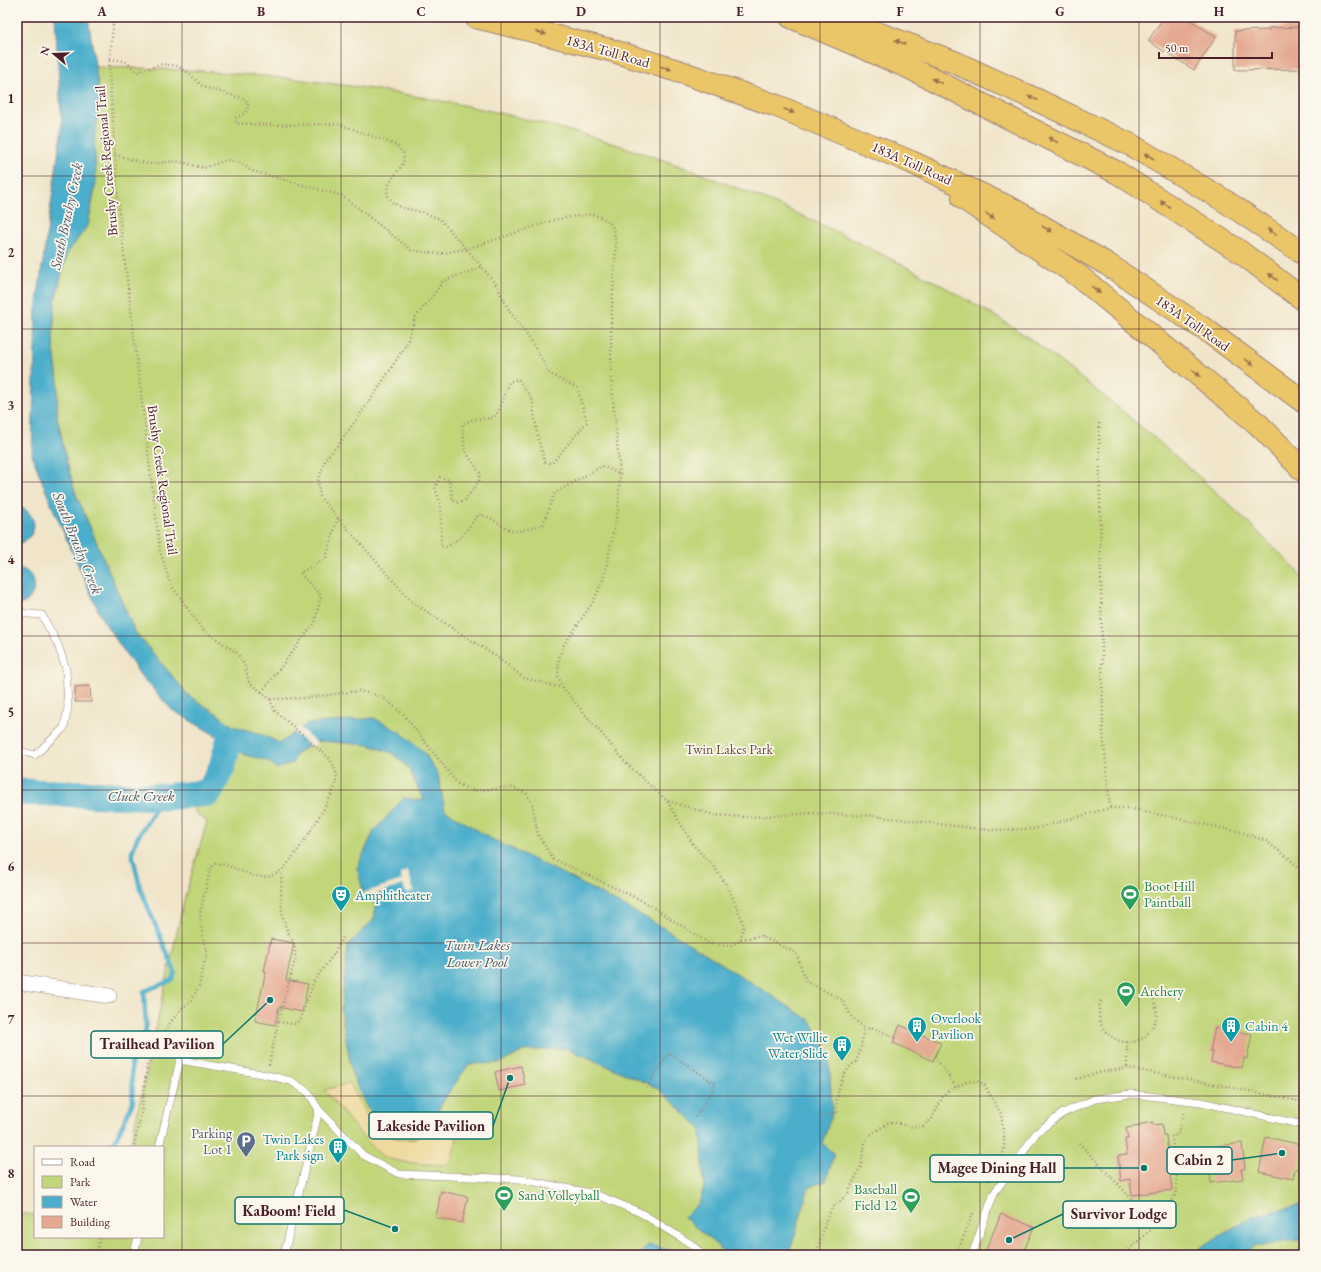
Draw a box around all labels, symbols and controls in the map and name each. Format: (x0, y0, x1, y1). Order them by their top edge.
text: A (96, 3, 107, 20)
text: B (257, 3, 265, 20)
text: C (416, 3, 426, 20)
text: D (576, 3, 586, 20)
text: E (736, 3, 744, 20)
text: F (896, 3, 904, 20)
text: G (1055, 3, 1065, 20)
text: H (1214, 3, 1225, 20)
one-way arrow (535, 30, 548, 36)
street label: 183A Toll Road (564, 30, 653, 72)
north arrow (34, 34, 74, 74)
scale bar (1159, 34, 1272, 60)
one-way arrow (894, 38, 906, 44)
text: 50 m (1165, 40, 1189, 56)
text: N (36, 44, 53, 57)
one-way arrow (661, 65, 673, 71)
one-way arrow (931, 78, 942, 84)
street label: Brushy Creek Regional Trail (90, 84, 122, 237)
text: 1 (8, 90, 15, 107)
one-way arrow (1027, 95, 1039, 101)
one-way arrow (783, 109, 795, 115)
one-way arrow (1047, 136, 1058, 143)
street label: 183A Toll Road (869, 137, 956, 189)
one-way arrow (1143, 153, 1155, 160)
water label: South Brushy Creek (45, 161, 87, 272)
one-way arrow (1160, 200, 1171, 208)
one-way arrow (984, 212, 995, 220)
one-way arrow (1041, 225, 1052, 232)
one-way arrow (1266, 228, 1277, 236)
text: 2 (8, 244, 15, 261)
one-way arrow (1268, 273, 1278, 281)
one-way arrow (1091, 285, 1102, 294)
street label: 183A Toll Road (1153, 291, 1234, 356)
one-way arrow (1243, 358, 1254, 366)
one-way arrow (1191, 368, 1202, 377)
text: 3 (8, 397, 15, 414)
street label: Brushy Creek Regional Trail (144, 404, 183, 557)
water label: South Brushy Creek (48, 488, 107, 597)
text: 4 (8, 551, 15, 568)
text: 5 (8, 704, 14, 721)
park label: Twin Lakes Park (685, 740, 774, 758)
water label: Cluck Creek (107, 786, 175, 805)
text: 6 (8, 858, 15, 875)
place label: Boot Hill Paintball (1144, 877, 1195, 911)
sports icon: Boot Hill Paintball (1119, 883, 1141, 911)
theatre icon: Amphitheater (330, 884, 352, 912)
place label: Amphitheater (354, 886, 431, 904)
water label: Twin Lakes Lower Pool (444, 935, 511, 971)
sports icon: Archery (1115, 980, 1137, 1008)
place label: Archery (1139, 982, 1184, 1000)
place label: Overlook Pavilion (931, 1009, 982, 1043)
text: 7 (8, 1011, 15, 1028)
building icon: Overlook Pavilion (906, 1015, 928, 1043)
building icon: Cabin 4 (1220, 1015, 1242, 1043)
place label: Cabin 4 (1245, 1017, 1288, 1035)
place label: Wet Willie Water Slide (768, 1028, 829, 1062)
callout: Trailhead Pavilion (91, 1031, 223, 1058)
text: Trailhead Pavilion (99, 1034, 215, 1053)
building icon: Wet Willie Water Slide (831, 1034, 853, 1062)
callout: Lakeside Pavilion (369, 1112, 493, 1139)
text: Lakeside Pavilion (377, 1116, 486, 1135)
place label: Parking Lot 1 (191, 1124, 233, 1158)
parking icon: Parking Lot 1 (235, 1130, 257, 1158)
place label: Twin Lakes Park sign (262, 1130, 325, 1164)
building icon: Twin Lakes Park sign (327, 1136, 349, 1164)
legend (34, 1146, 164, 1238)
callout: Cabin 2 (1167, 1147, 1232, 1174)
text: Cabin 2 (1174, 1150, 1224, 1169)
text: Road (70, 1154, 96, 1170)
callout: Magee Dining Hall (930, 1155, 1064, 1182)
text: Magee Dining Hall (938, 1158, 1057, 1177)
text: 8 (8, 1165, 15, 1182)
text: Park (70, 1174, 91, 1190)
place label: Baseball Field 12 (854, 1180, 898, 1214)
sports icon: Sand Volleyball (493, 1184, 515, 1212)
place label: Sand Volleyball (518, 1186, 600, 1204)
sports icon: Baseball Field 12 (900, 1186, 922, 1214)
text: Water (70, 1194, 97, 1210)
callout: KaBoom! Field (235, 1197, 344, 1224)
text: KaBoom! Field (242, 1201, 337, 1220)
callout: Survivor Lodge (1063, 1201, 1176, 1228)
text: Survivor Lodge (1071, 1204, 1167, 1223)
text: Building (70, 1214, 111, 1230)

